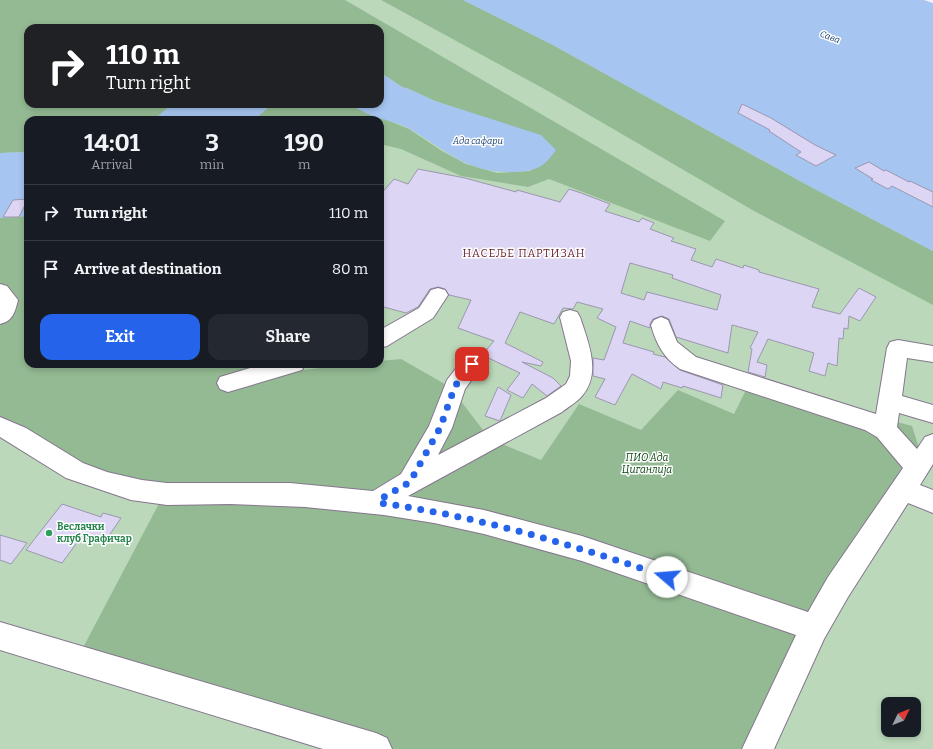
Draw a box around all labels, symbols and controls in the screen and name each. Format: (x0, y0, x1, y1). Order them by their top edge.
water label: Сава (819, 29, 841, 45)
text: 110 m (106, 38, 180, 71)
icon: right (40, 40, 92, 92)
text: Turn right (106, 72, 191, 94)
text: 14:01 (84, 129, 140, 157)
text: 3 (205, 129, 219, 157)
text: 190 (284, 129, 324, 157)
water label: Ада сафари (452, 136, 503, 146)
text: Arrival (91, 157, 133, 172)
text: min (200, 157, 224, 172)
text: m (298, 157, 310, 172)
icon: right (40, 202, 62, 224)
text: Turn right (74, 204, 147, 222)
text: 110 m (329, 204, 368, 222)
district label: НАСЕЉЕ ПАРТИЗАН (462, 247, 586, 260)
icon: arrive (40, 258, 62, 280)
text: Arrive at destination (74, 260, 221, 278)
text: 80 m (332, 260, 368, 278)
button: Exit (40, 314, 200, 360)
button: Share (208, 314, 368, 360)
pin (455, 347, 489, 381)
icon: arrive (461, 353, 483, 375)
park label: ПИО Ада Циганлија (622, 452, 672, 476)
place label: Веслачки клуб Графичар (57, 521, 132, 545)
marker: Веслачки клуб Графичар (44, 528, 54, 538)
position arrow (646, 556, 688, 598)
north arrow (881, 697, 921, 737)
map controls (881, 697, 921, 737)

